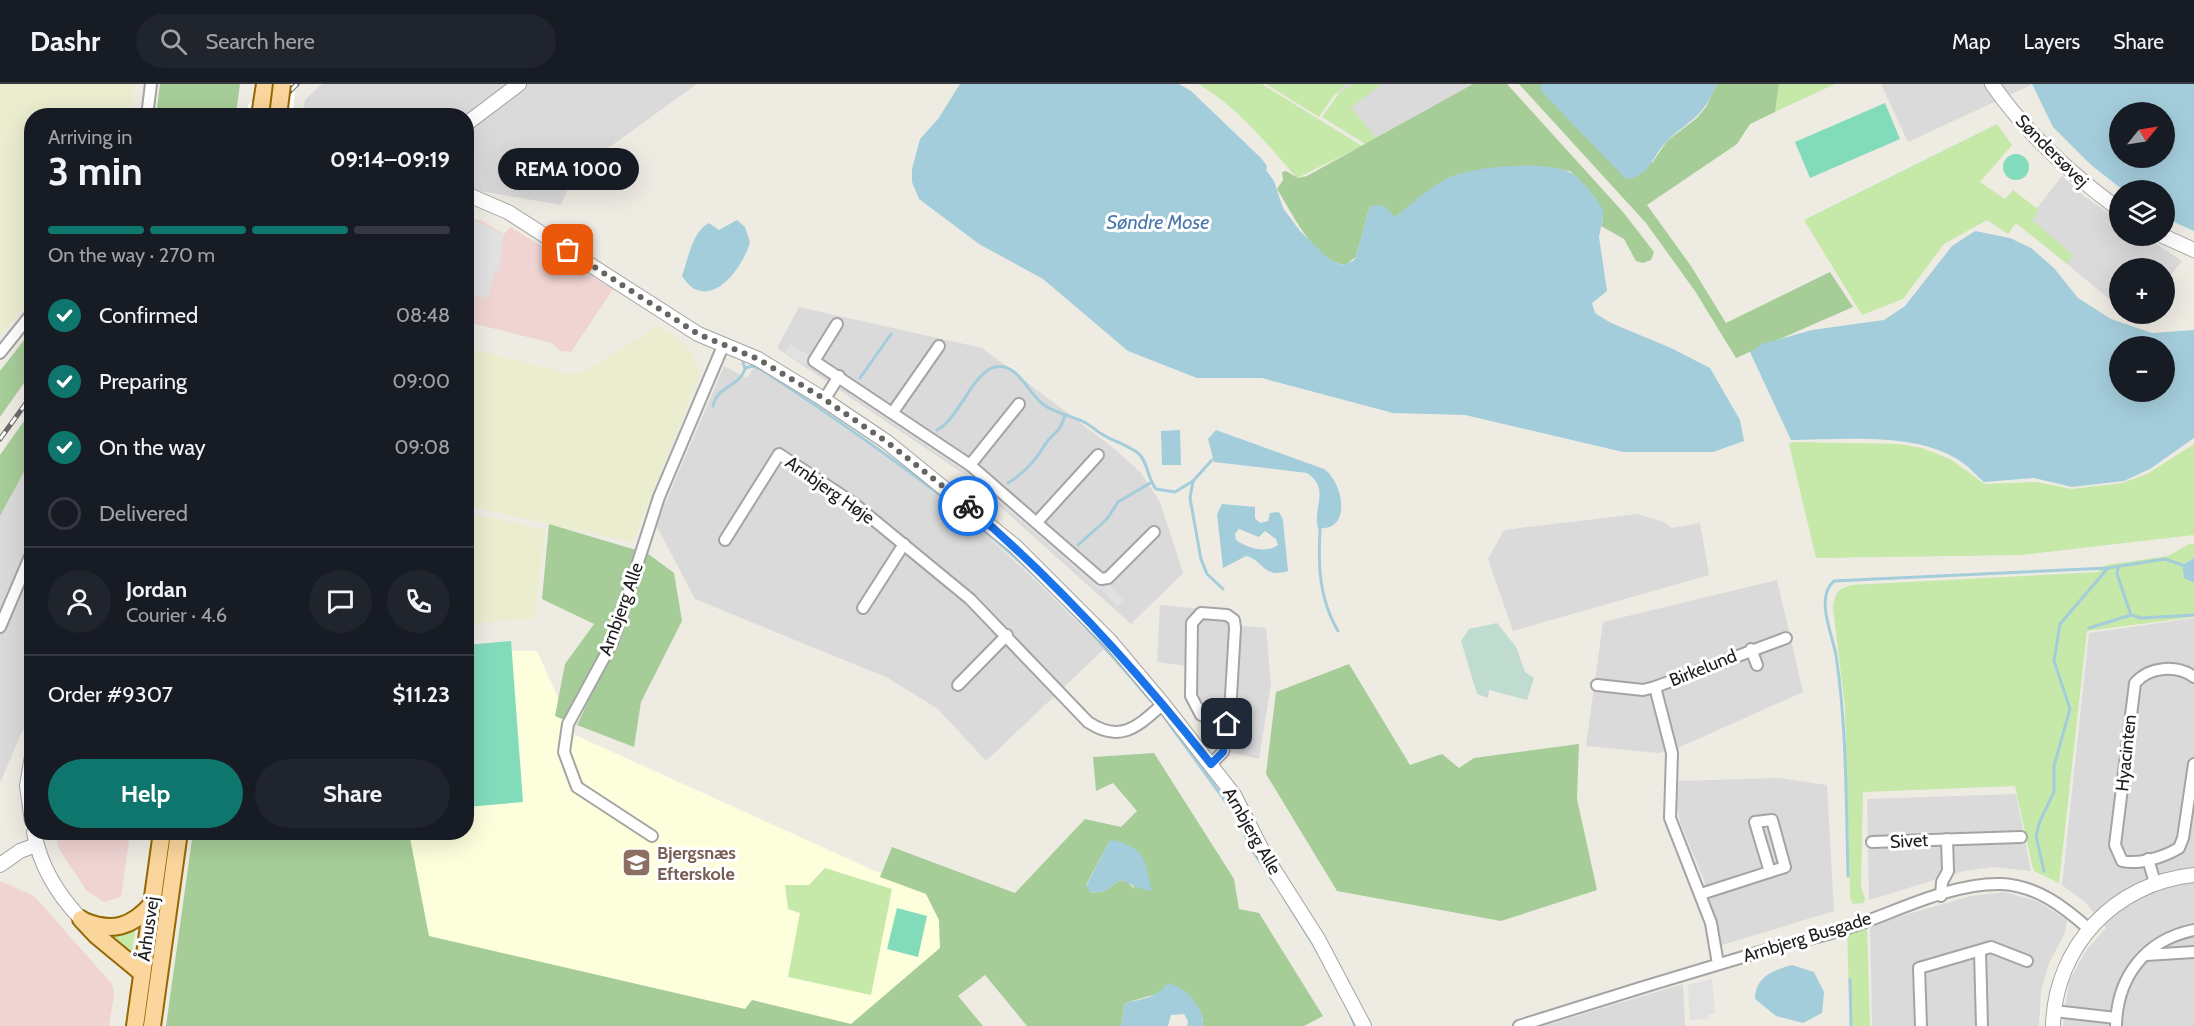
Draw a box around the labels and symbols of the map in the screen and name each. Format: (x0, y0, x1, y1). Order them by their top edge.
north arrow (2109, 102, 2175, 168)
street label: Søndersøvej (2011, 110, 2093, 192)
callout: REMA 1000 (498, 148, 638, 190)
water label: Søndre Mose (1107, 210, 1209, 234)
pin (542, 224, 593, 275)
street label: Arnbjerg Høje (781, 451, 879, 529)
courier (938, 476, 998, 536)
street label: Arnbjerg Alle (594, 560, 648, 658)
street label: Birkelund (1666, 645, 1740, 691)
pin (1201, 698, 1252, 749)
street label: Hyacinten (2111, 713, 2141, 793)
street label: Arnbjerg Alle (1218, 783, 1286, 879)
street label: Sivet (1889, 829, 1929, 853)
place label: Bjergsnæs Efterskole (657, 842, 736, 885)
school or university icon: Bjergsnæs Efterskole (620, 847, 652, 879)
street label: Århusvej (133, 895, 163, 963)
street label: Arnbjerg Busgade (1740, 907, 1874, 967)

